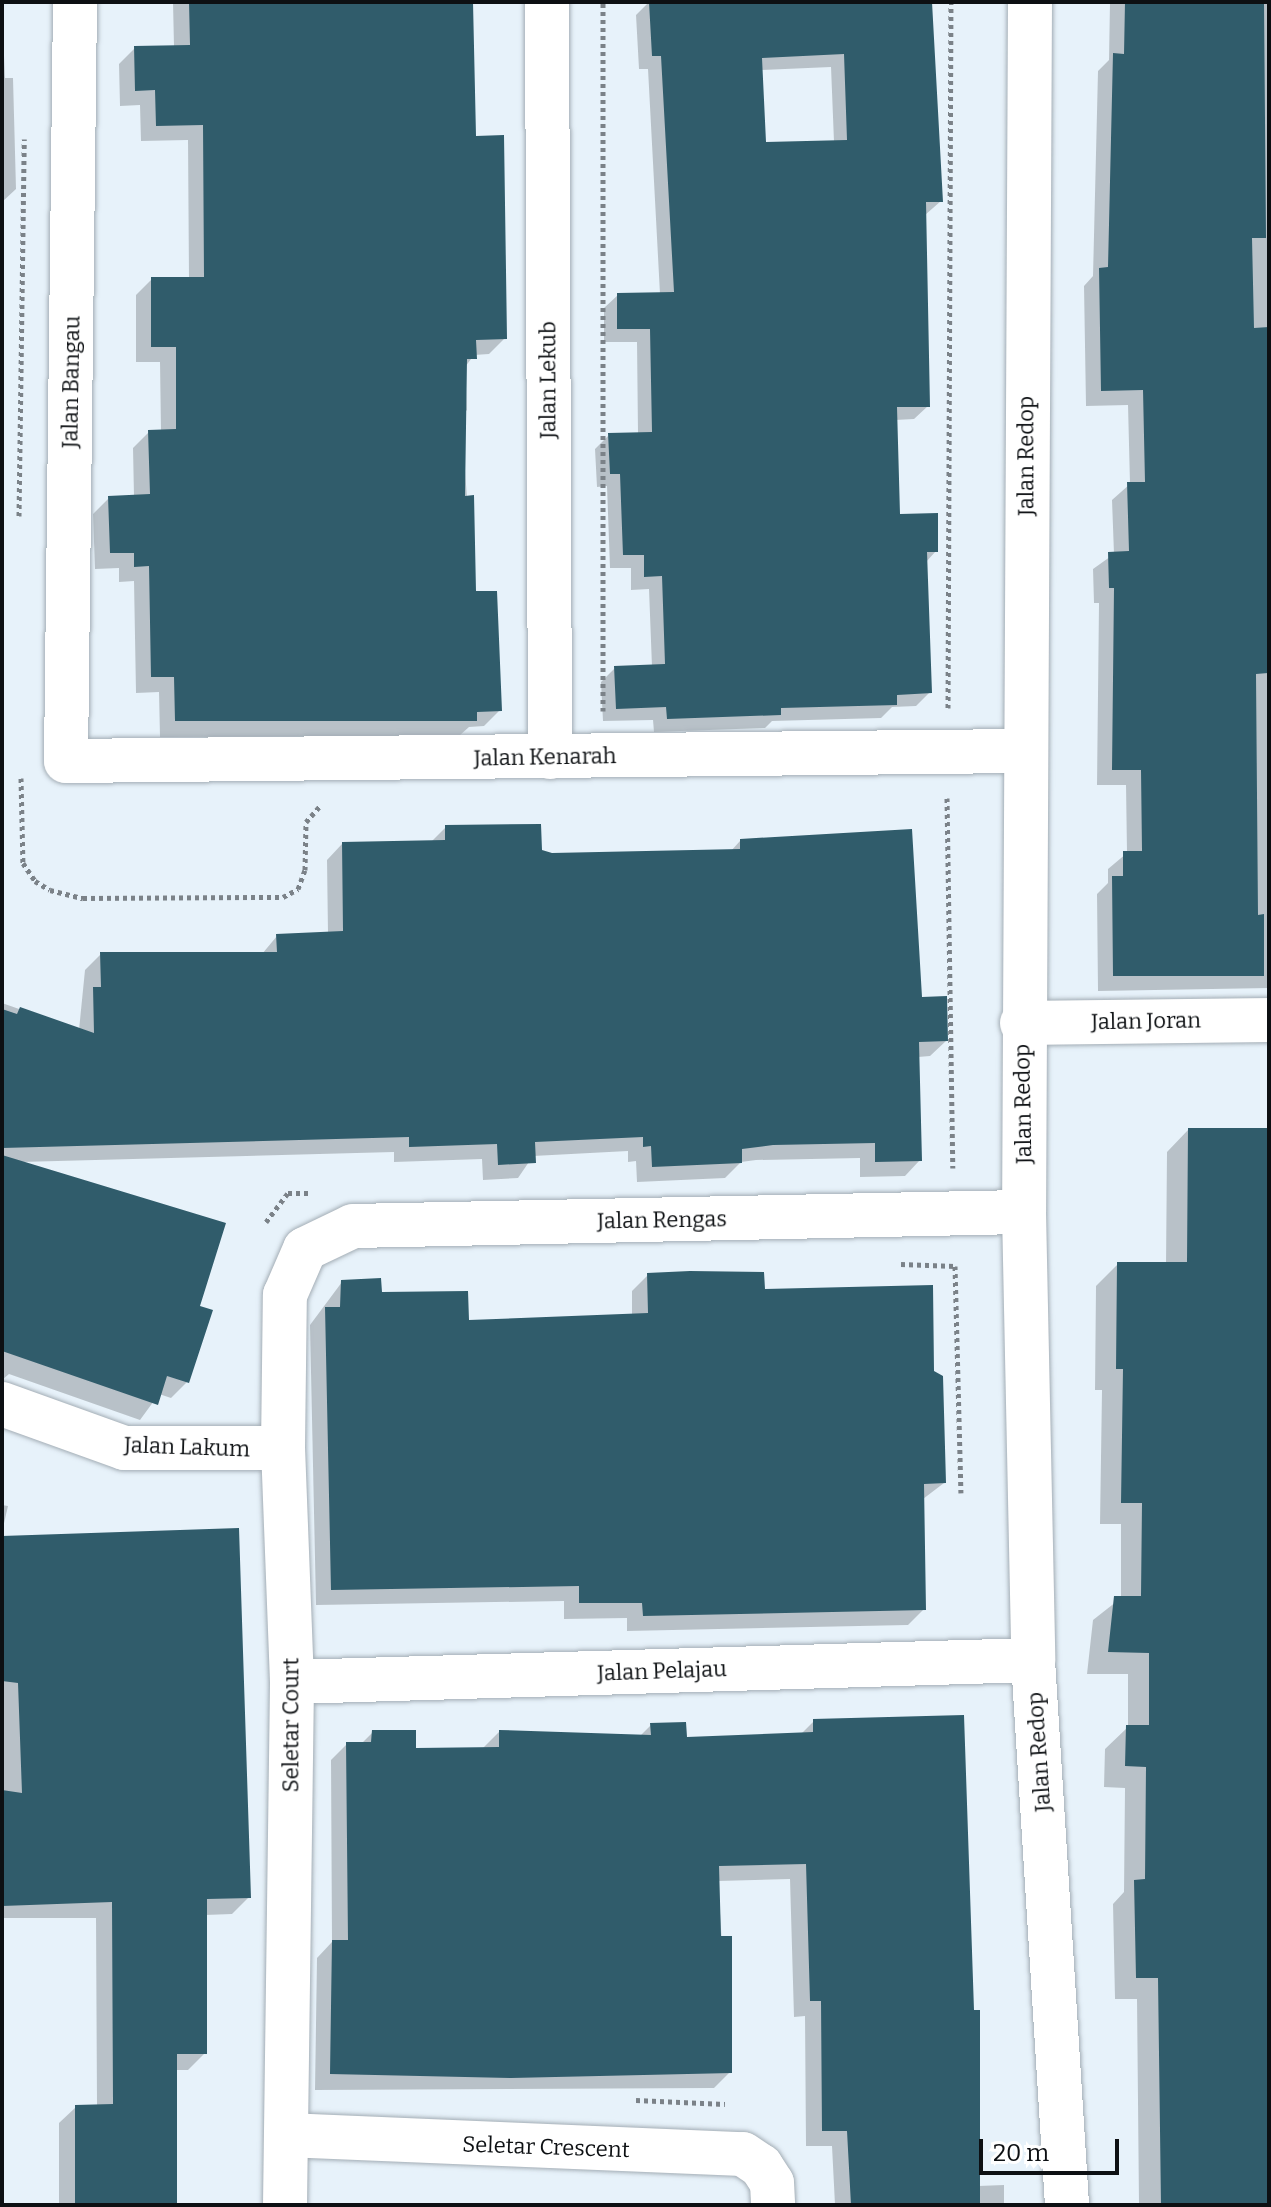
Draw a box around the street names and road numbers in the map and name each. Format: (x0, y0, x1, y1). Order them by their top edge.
street label: Jalan Bangau (57, 315, 85, 449)
street label: Jalan Lekub (535, 321, 561, 439)
street label: Jalan Redop (1013, 396, 1039, 516)
street label: Jalan Kenarah (473, 743, 617, 771)
street label: Jalan Joran (1091, 1007, 1201, 1035)
street label: Jalan Redop (1009, 1044, 1037, 1164)
street label: Jalan Rengas (597, 1206, 727, 1234)
street label: Jalan Lakum (124, 1432, 250, 1462)
street label: Jalan Pelajau (597, 1656, 727, 1686)
street label: Seletar Court (278, 1658, 304, 1792)
street label: Jalan Redop (1022, 1691, 1056, 1813)
street label: Seletar Crescent (462, 2131, 630, 2163)

